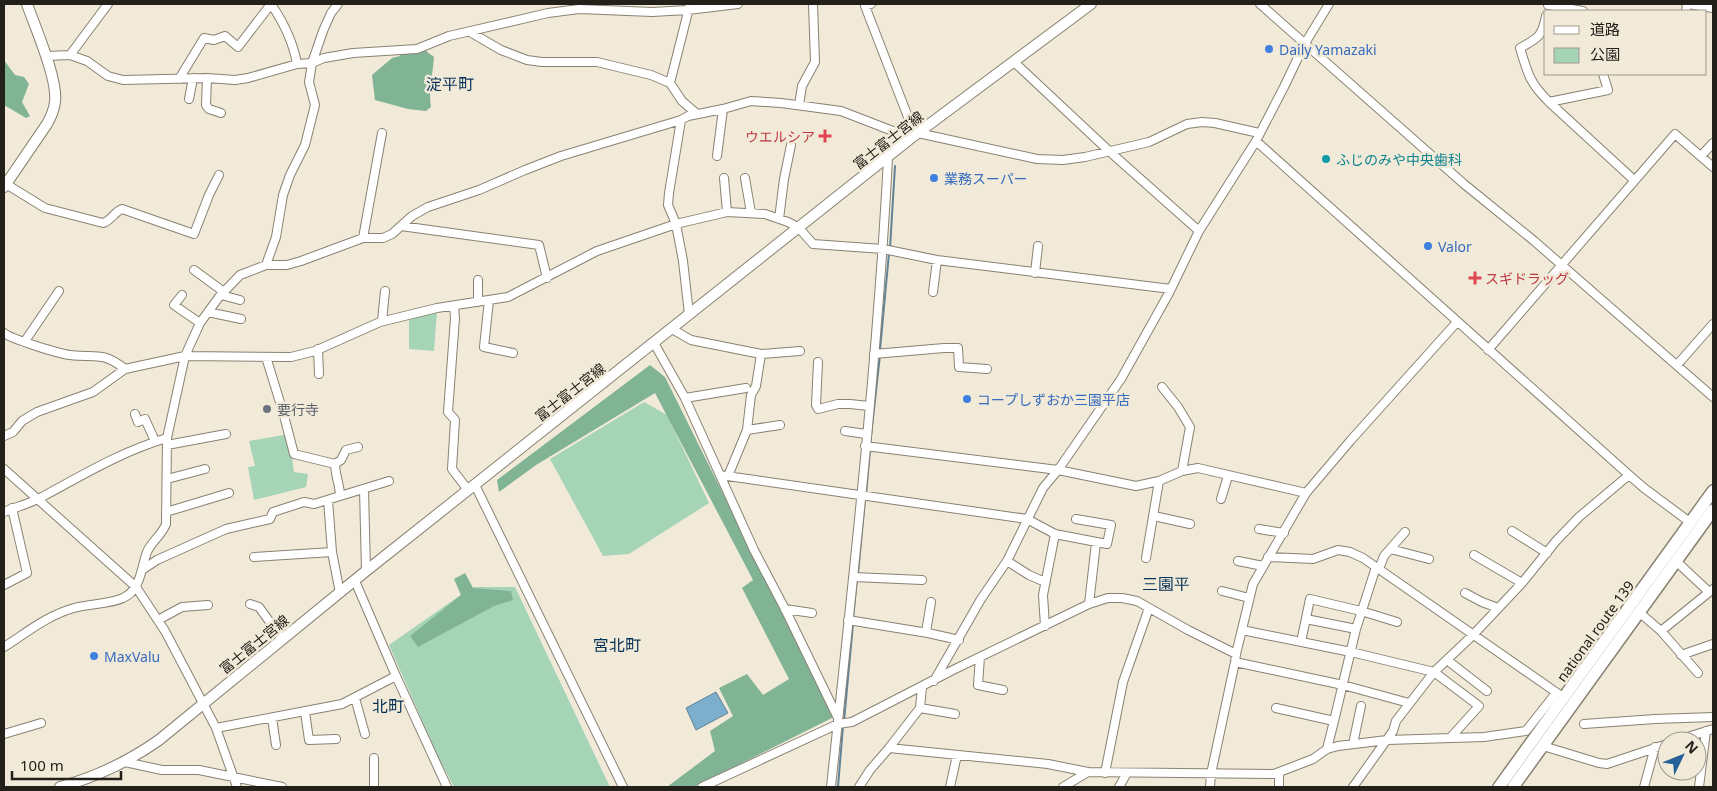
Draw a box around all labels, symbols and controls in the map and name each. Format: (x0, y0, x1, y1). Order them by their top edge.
legend (1544, 10, 1707, 75)
text: 道路 (1590, 19, 1620, 39)
place label: Daily Yamazaki (1279, 40, 1377, 59)
marker: Daily Yamazaki (1263, 43, 1275, 55)
text: 公園 (1590, 44, 1620, 64)
district label: 淀平町 (426, 73, 474, 95)
street label: 富士富士宮線 (849, 107, 927, 173)
place label: ウエルシア (745, 127, 815, 146)
marker: ウエルシア (819, 130, 831, 142)
place label: ふじのみや中央歯科 (1336, 150, 1462, 169)
marker: ふじのみや中央歯科 (1320, 153, 1332, 165)
place label: 業務スーパー (944, 169, 1028, 188)
marker: 業務スーパー (928, 172, 940, 184)
place label: Valor (1438, 237, 1472, 256)
marker: Valor (1422, 240, 1434, 252)
place label: スギドラッグ (1485, 269, 1569, 288)
marker: スギドラッグ (1469, 272, 1481, 284)
street label: 富士富士宮線 (531, 359, 609, 425)
place label: コープしずおか三園平店 (977, 390, 1130, 409)
marker: コープしずおか三園平店 (961, 393, 973, 405)
place label: 要行寺 (277, 400, 319, 419)
marker: 要行寺 (261, 403, 273, 415)
district label: 三園平 (1142, 573, 1190, 595)
street label: national route 139 (1552, 577, 1638, 685)
street label: 富士富士宮線 (215, 610, 293, 678)
district label: 宮北町 (593, 634, 641, 656)
place label: MaxValu (104, 647, 160, 666)
marker: MaxValu (88, 650, 100, 662)
district label: 北町 (372, 695, 404, 717)
north arrow (1657, 731, 1707, 781)
text: N (1681, 736, 1703, 757)
scale bar (12, 748, 121, 780)
text: 100 m (20, 755, 64, 775)

